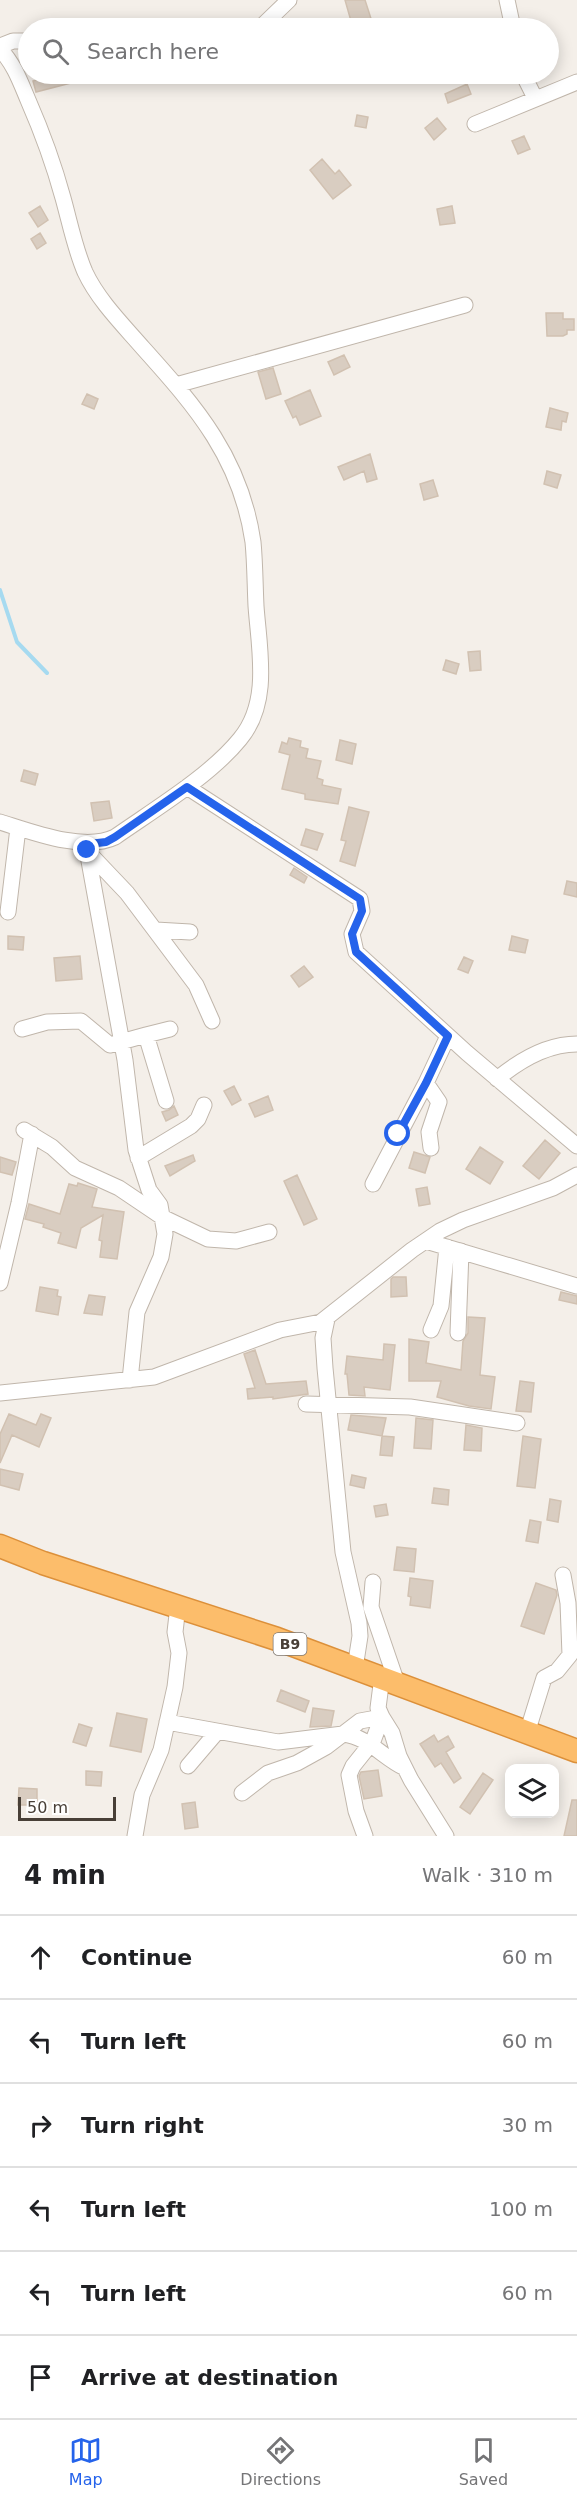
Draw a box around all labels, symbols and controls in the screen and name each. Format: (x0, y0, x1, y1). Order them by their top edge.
search box (18, 18, 559, 84)
icon: search (39, 35, 72, 68)
text: Search here (87, 39, 219, 64)
route end (73, 836, 99, 862)
route start (384, 1120, 410, 1146)
road number: B9 (274, 1633, 306, 1655)
map controls (505, 1764, 559, 1818)
button: layers (505, 1764, 559, 1818)
scale bar (18, 1794, 116, 1822)
text: 50 m (27, 1798, 68, 1817)
text: 4 min (24, 1860, 106, 1890)
text: Walk · 310 m (422, 1863, 553, 1887)
icon: ahead (24, 1941, 57, 1974)
text: Continue (81, 1945, 192, 1970)
text: 60 m (502, 1945, 553, 1969)
icon: left (24, 2025, 57, 2058)
text: Turn left (81, 2029, 186, 2054)
text: 60 m (502, 2029, 553, 2053)
icon: right (24, 2109, 57, 2142)
text: Turn right (81, 2113, 204, 2138)
text: 30 m (502, 2113, 553, 2137)
icon: left (24, 2193, 57, 2226)
text: Turn left (81, 2197, 186, 2222)
text: 100 m (489, 2197, 553, 2221)
icon: left (24, 2277, 57, 2310)
text: Turn left (81, 2281, 186, 2306)
text: 60 m (502, 2281, 553, 2305)
icon: arrive (24, 2361, 57, 2394)
text: Arrive at destination (81, 2365, 338, 2390)
tab: Map (69, 2434, 103, 2489)
tab: Directions (240, 2434, 321, 2489)
tab: Saved (459, 2434, 508, 2489)

